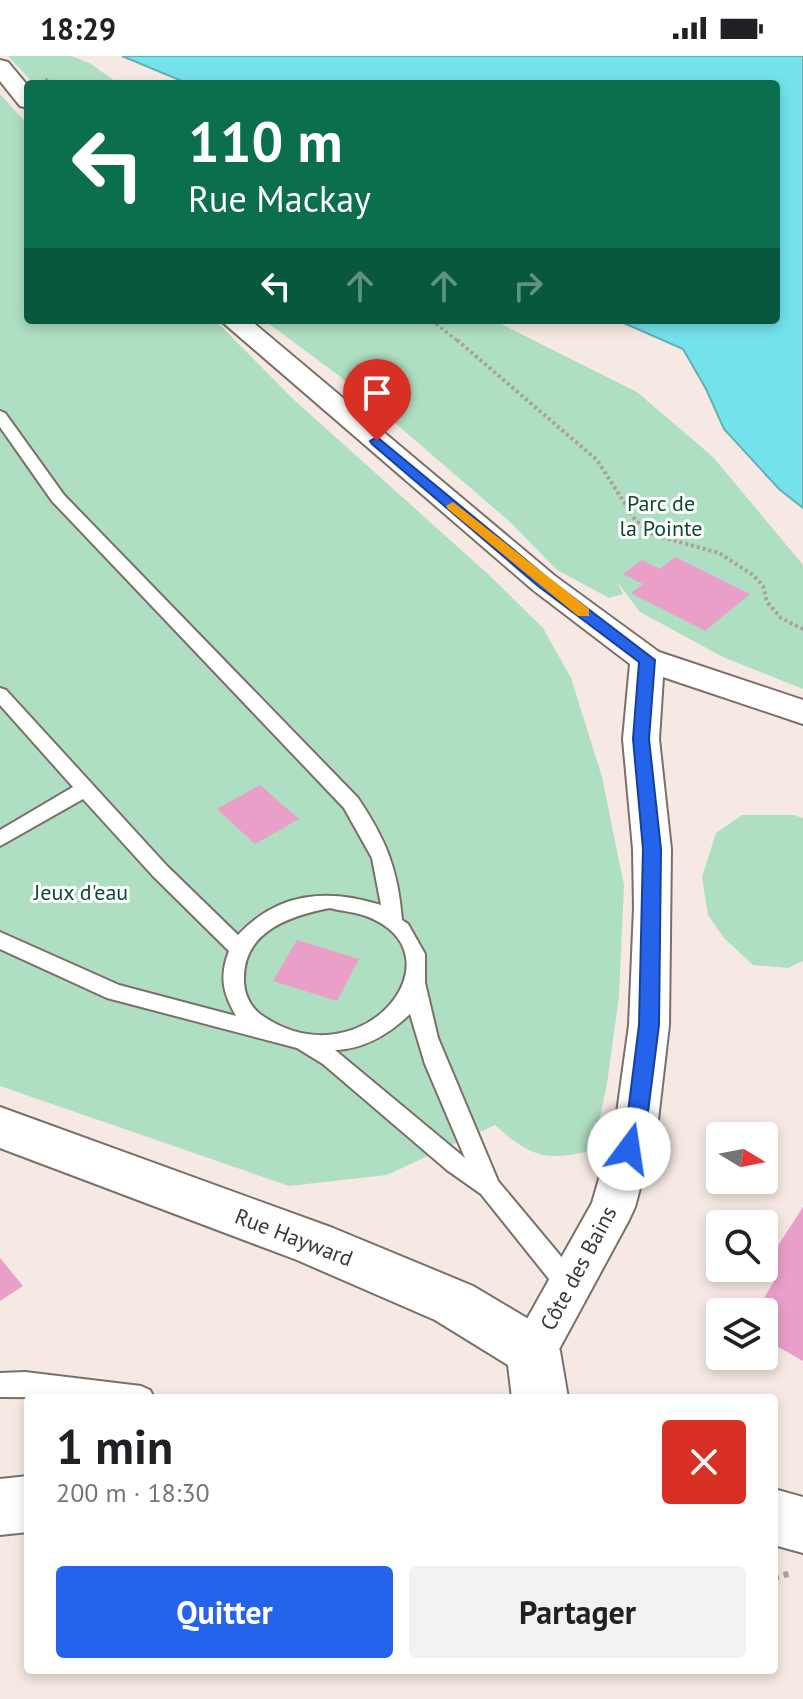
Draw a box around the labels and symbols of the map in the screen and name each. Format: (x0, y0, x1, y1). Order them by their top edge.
pin (343, 359, 411, 441)
park label: Parc de la Pointe (620, 489, 702, 542)
park label: Jeux d'eau (33, 878, 128, 906)
position arrow (587, 1107, 671, 1191)
north arrow (706, 1122, 778, 1194)
street label: Côte des Bains (533, 1201, 623, 1335)
street label: Rue Hayward (231, 1202, 357, 1272)

